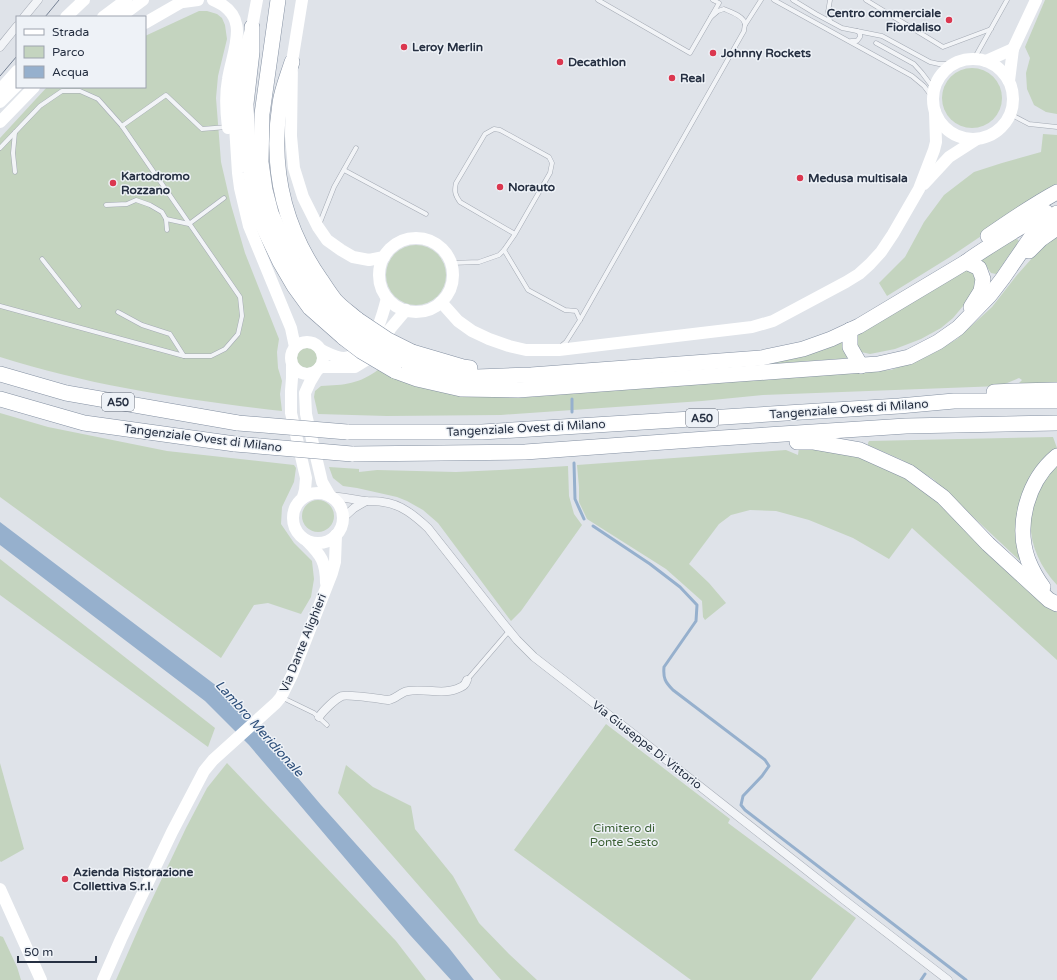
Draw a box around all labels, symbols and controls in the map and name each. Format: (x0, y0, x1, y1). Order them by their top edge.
place label: Centro commerciale Fiordaliso (827, 6, 941, 34)
marker: Centro commerciale Fiordaliso (944, 15, 954, 25)
legend (16, 16, 146, 88)
text: Strada (52, 25, 89, 39)
place label: Leroy Merlin (412, 40, 483, 55)
marker: Leroy Merlin (399, 42, 409, 52)
text: Parco (52, 45, 85, 59)
place label: Johnny Rockets (720, 46, 811, 61)
marker: Johnny Rockets (708, 48, 718, 58)
place label: Decathlon (568, 55, 626, 69)
marker: Decathlon (555, 57, 565, 67)
text: Acqua (52, 65, 89, 79)
place label: Real (680, 71, 705, 85)
marker: Real (667, 73, 677, 83)
place label: Kartodromo Rozzano (121, 169, 190, 197)
place label: Medusa multisala (808, 171, 908, 185)
marker: Medusa multisala (795, 173, 805, 183)
marker: Kartodromo Rozzano (108, 178, 118, 188)
place label: Norauto (508, 180, 555, 194)
marker: Norauto (495, 182, 505, 192)
road number: A50 (102, 393, 134, 411)
street label: Tangenziale Ovest di Milano (769, 396, 929, 422)
road number: A50 (686, 409, 718, 427)
street label: Tangenziale Ovest di Milano (446, 417, 606, 439)
street label: Tangenziale Ovest di Milano (123, 421, 283, 455)
street label: Via Dante Alighieri (277, 592, 329, 694)
water label: Lambro Meridionale (212, 677, 307, 781)
street label: Via Giuseppe Di Vittorio (589, 698, 705, 792)
park label: Cimitero di Ponte Sesto (590, 821, 658, 849)
place label: Azienda Ristorazione Collettiva S.r.l. (73, 865, 193, 893)
marker: Azienda Ristorazione Collettiva S.r.l. (60, 874, 70, 884)
scale bar (18, 938, 96, 964)
text: 50 m (24, 945, 53, 959)

